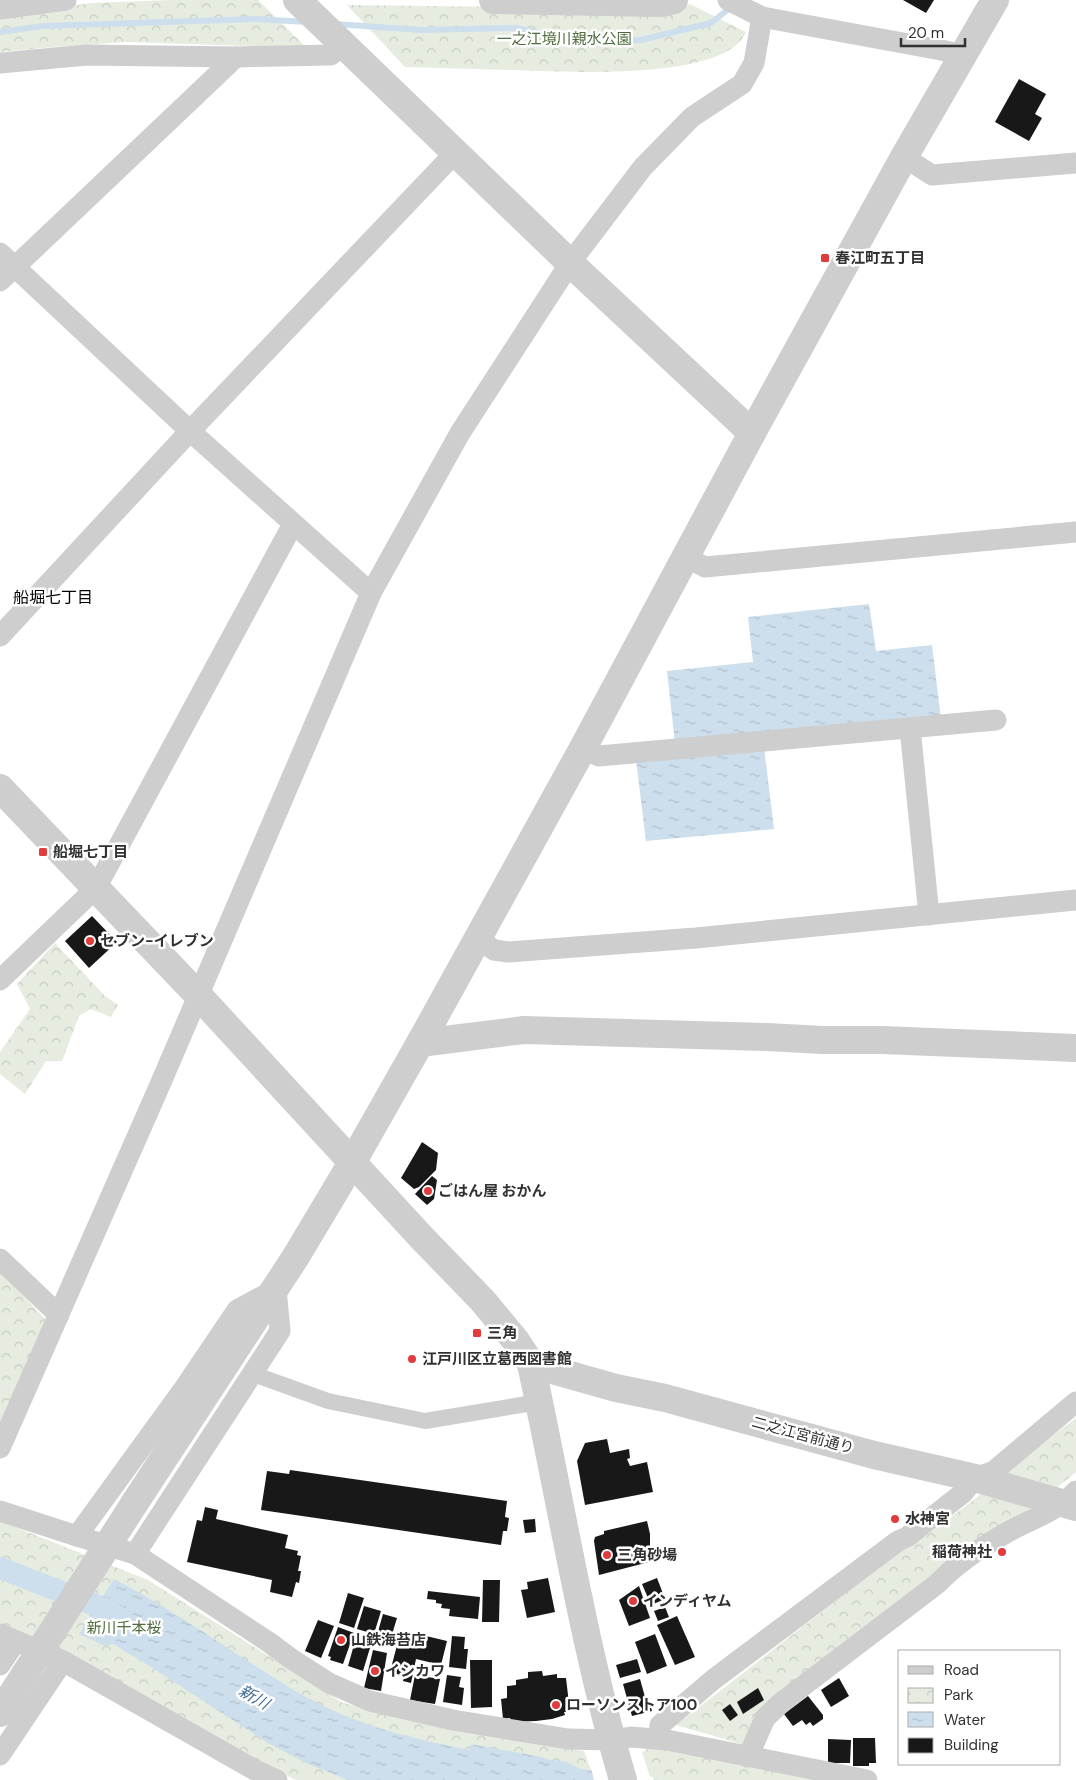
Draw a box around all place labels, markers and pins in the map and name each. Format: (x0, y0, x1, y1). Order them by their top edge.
place label: 春江町五丁目 (835, 248, 925, 268)
marker: 春江町五丁目 (819, 252, 831, 264)
place label: 船堀七丁目 (53, 842, 128, 862)
marker: 船堀七丁目 (37, 846, 49, 858)
place label: セブン-イレブン (100, 931, 214, 951)
marker: セブン-イレブン (84, 935, 96, 947)
place label: ごはん屋 おかん (438, 1181, 547, 1201)
marker: ごはん屋 おかん (422, 1185, 434, 1197)
place label: 三角 (487, 1323, 517, 1343)
marker: 三角 (471, 1327, 483, 1339)
place label: 江戸川区立葛西図書館 (422, 1349, 572, 1369)
marker: 江戸川区立葛西図書館 (406, 1353, 418, 1365)
place label: 水神宮 (905, 1509, 950, 1529)
marker: 水神宮 (889, 1513, 901, 1525)
place label: 稲荷神社 (932, 1542, 992, 1562)
place label: 三角砂場 (617, 1545, 677, 1565)
marker: 稲荷神社 (996, 1546, 1008, 1558)
marker: 三角砂場 (601, 1549, 613, 1561)
place label: インディヤム (643, 1591, 732, 1611)
marker: インディヤム (627, 1595, 639, 1607)
place label: 山鉄海苔店 (351, 1630, 426, 1650)
marker: 山鉄海苔店 (335, 1634, 347, 1646)
place label: イシカワ (385, 1661, 445, 1681)
marker: イシカワ (369, 1665, 381, 1677)
place label: ローソンストア100 (566, 1695, 697, 1715)
marker: ローソンストア100 (550, 1699, 562, 1711)

